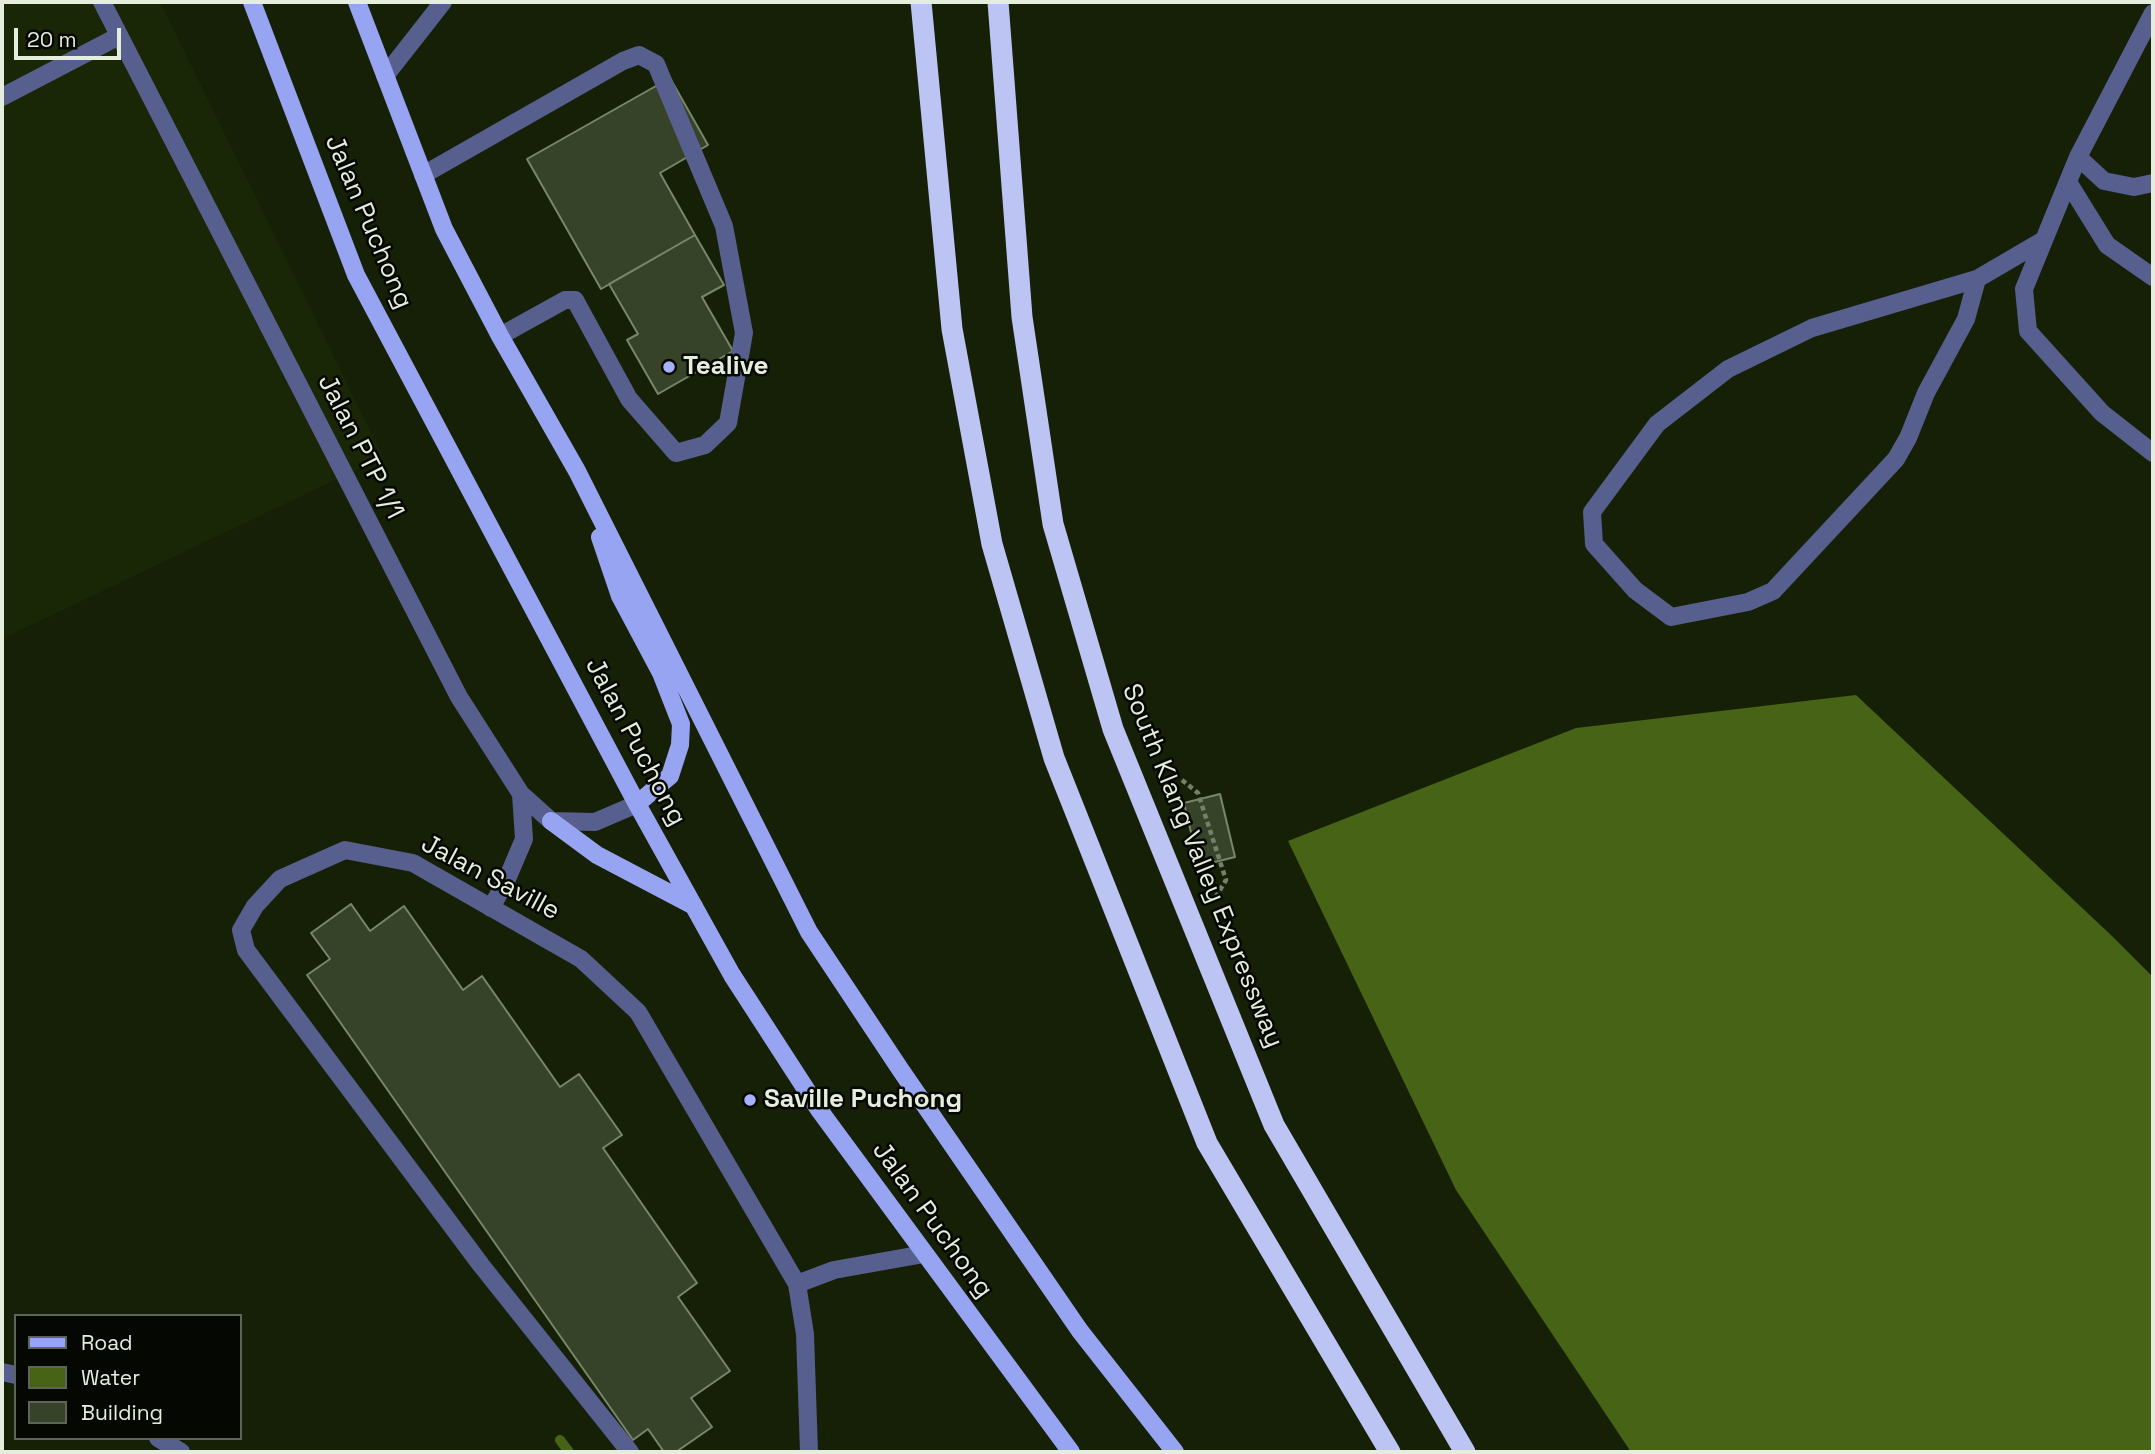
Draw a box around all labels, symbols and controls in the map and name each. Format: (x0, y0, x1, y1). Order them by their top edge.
scale bar (18, 14, 124, 58)
text: 20 m (27, 26, 77, 53)
street label: Jalan Puchong (317, 131, 419, 313)
place label: Tealive (683, 351, 769, 383)
marker: Tealive (661, 359, 677, 375)
street label: Jalan PTP 1/1 (310, 369, 410, 525)
street label: Jalan Puchong (578, 653, 692, 831)
street label: South Klang Valley Expressway (1115, 680, 1289, 1052)
street label: Jalan Saville (415, 828, 565, 928)
place label: Saville Puchong (764, 1084, 962, 1116)
marker: Saville Puchong (742, 1092, 758, 1108)
street label: Jalan Puchong (865, 1136, 999, 1304)
legend (14, 1314, 242, 1440)
text: Road (81, 1329, 133, 1356)
text: Water (81, 1364, 140, 1391)
text: Building (81, 1399, 163, 1426)

